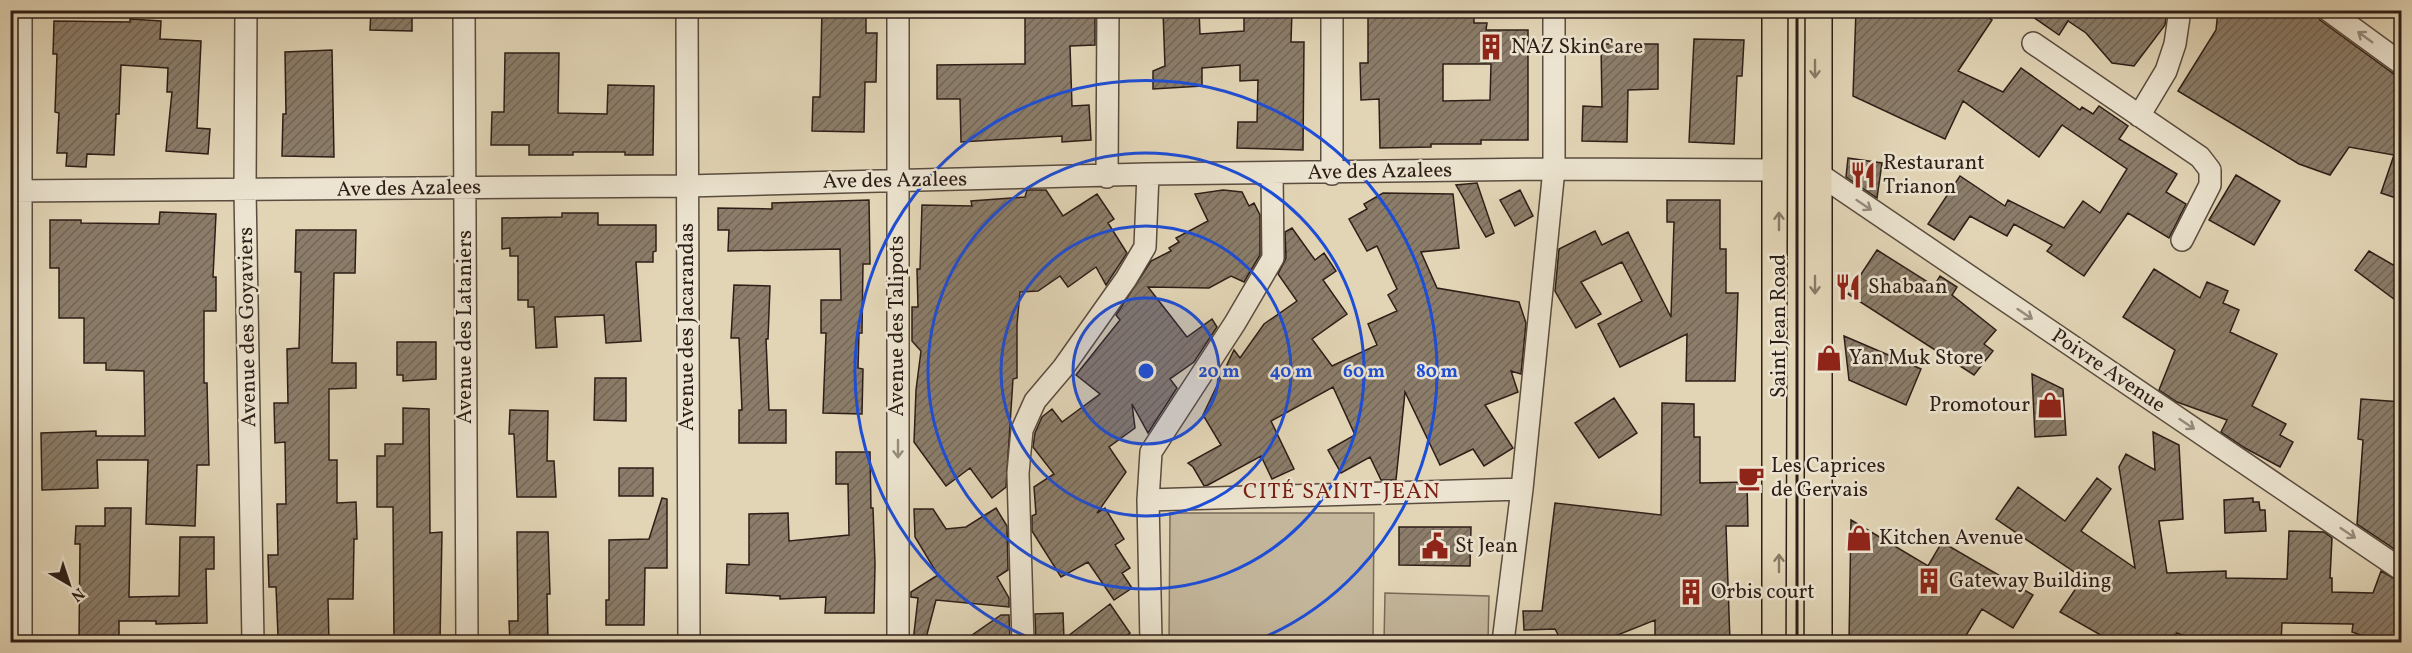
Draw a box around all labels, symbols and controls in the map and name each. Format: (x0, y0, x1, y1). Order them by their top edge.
one-way arrow (2357, 31, 2373, 44)
building icon: NAZ SkinCare (1476, 32, 1506, 62)
place label: NAZ SkinCare (1511, 33, 1643, 62)
one-way arrow (1809, 58, 1821, 78)
place label: Restaurant Trianon (1883, 149, 1985, 202)
street label: Ave des Azalees (1308, 156, 1452, 188)
restaurant icon: Restaurant Trianon (1848, 160, 1878, 190)
street label: Ave des Azalees (823, 165, 967, 197)
street label: Ave des Azalees (337, 173, 481, 205)
one-way arrow (1855, 199, 1872, 211)
one-way arrow (1773, 212, 1785, 232)
street label: Avenue des Jacarandas (673, 223, 702, 431)
street label: Avenue des Goyaviers (232, 226, 264, 428)
street label: Avenue des Lataniers (451, 230, 480, 424)
street label: Avenue des Talipots (883, 236, 912, 416)
street label: Saint Jean Road (1765, 254, 1794, 398)
restaurant icon: Shabaan (1833, 272, 1863, 302)
place label: Shabaan (1868, 273, 1948, 302)
one-way arrow (1809, 274, 1821, 294)
one-way arrow (2017, 308, 2033, 320)
street label: Poivre Avenue (2045, 322, 2171, 420)
shop icon: Yan Muk Store (1814, 343, 1844, 373)
place label: Yan Muk Store (1849, 344, 1983, 373)
text: 20 m (1198, 360, 1240, 385)
text: 40 m (1270, 360, 1312, 385)
text: 60 m (1343, 360, 1385, 385)
text: 80 m (1416, 360, 1458, 385)
centre of rings (1136, 361, 1156, 381)
shop icon: Promotour (2035, 390, 2065, 420)
place label: Promotour (1929, 391, 2030, 420)
one-way arrow (2178, 418, 2194, 430)
one-way arrow (892, 438, 904, 458)
place label: Les Caprices de Gervais (1771, 452, 1886, 505)
cafe icon: Les Caprices de Gervais (1736, 463, 1766, 493)
district label: CITÉ SAINT-JEAN (1243, 477, 1441, 508)
shop icon: Kitchen Avenue (1844, 523, 1874, 553)
place label: Kitchen Avenue (1879, 524, 2024, 553)
one-way arrow (2339, 527, 2356, 539)
public building icon: St Jean (1420, 531, 1450, 561)
place label: St Jean (1455, 532, 1518, 561)
north arrow (39, 554, 99, 614)
one-way arrow (1773, 554, 1785, 574)
building icon: Gateway Building (1914, 566, 1944, 596)
place label: Gateway Building (1949, 567, 2111, 596)
building icon: Orbis court (1676, 577, 1706, 607)
place label: Orbis court (1711, 578, 1815, 607)
text: N (65, 582, 89, 607)

